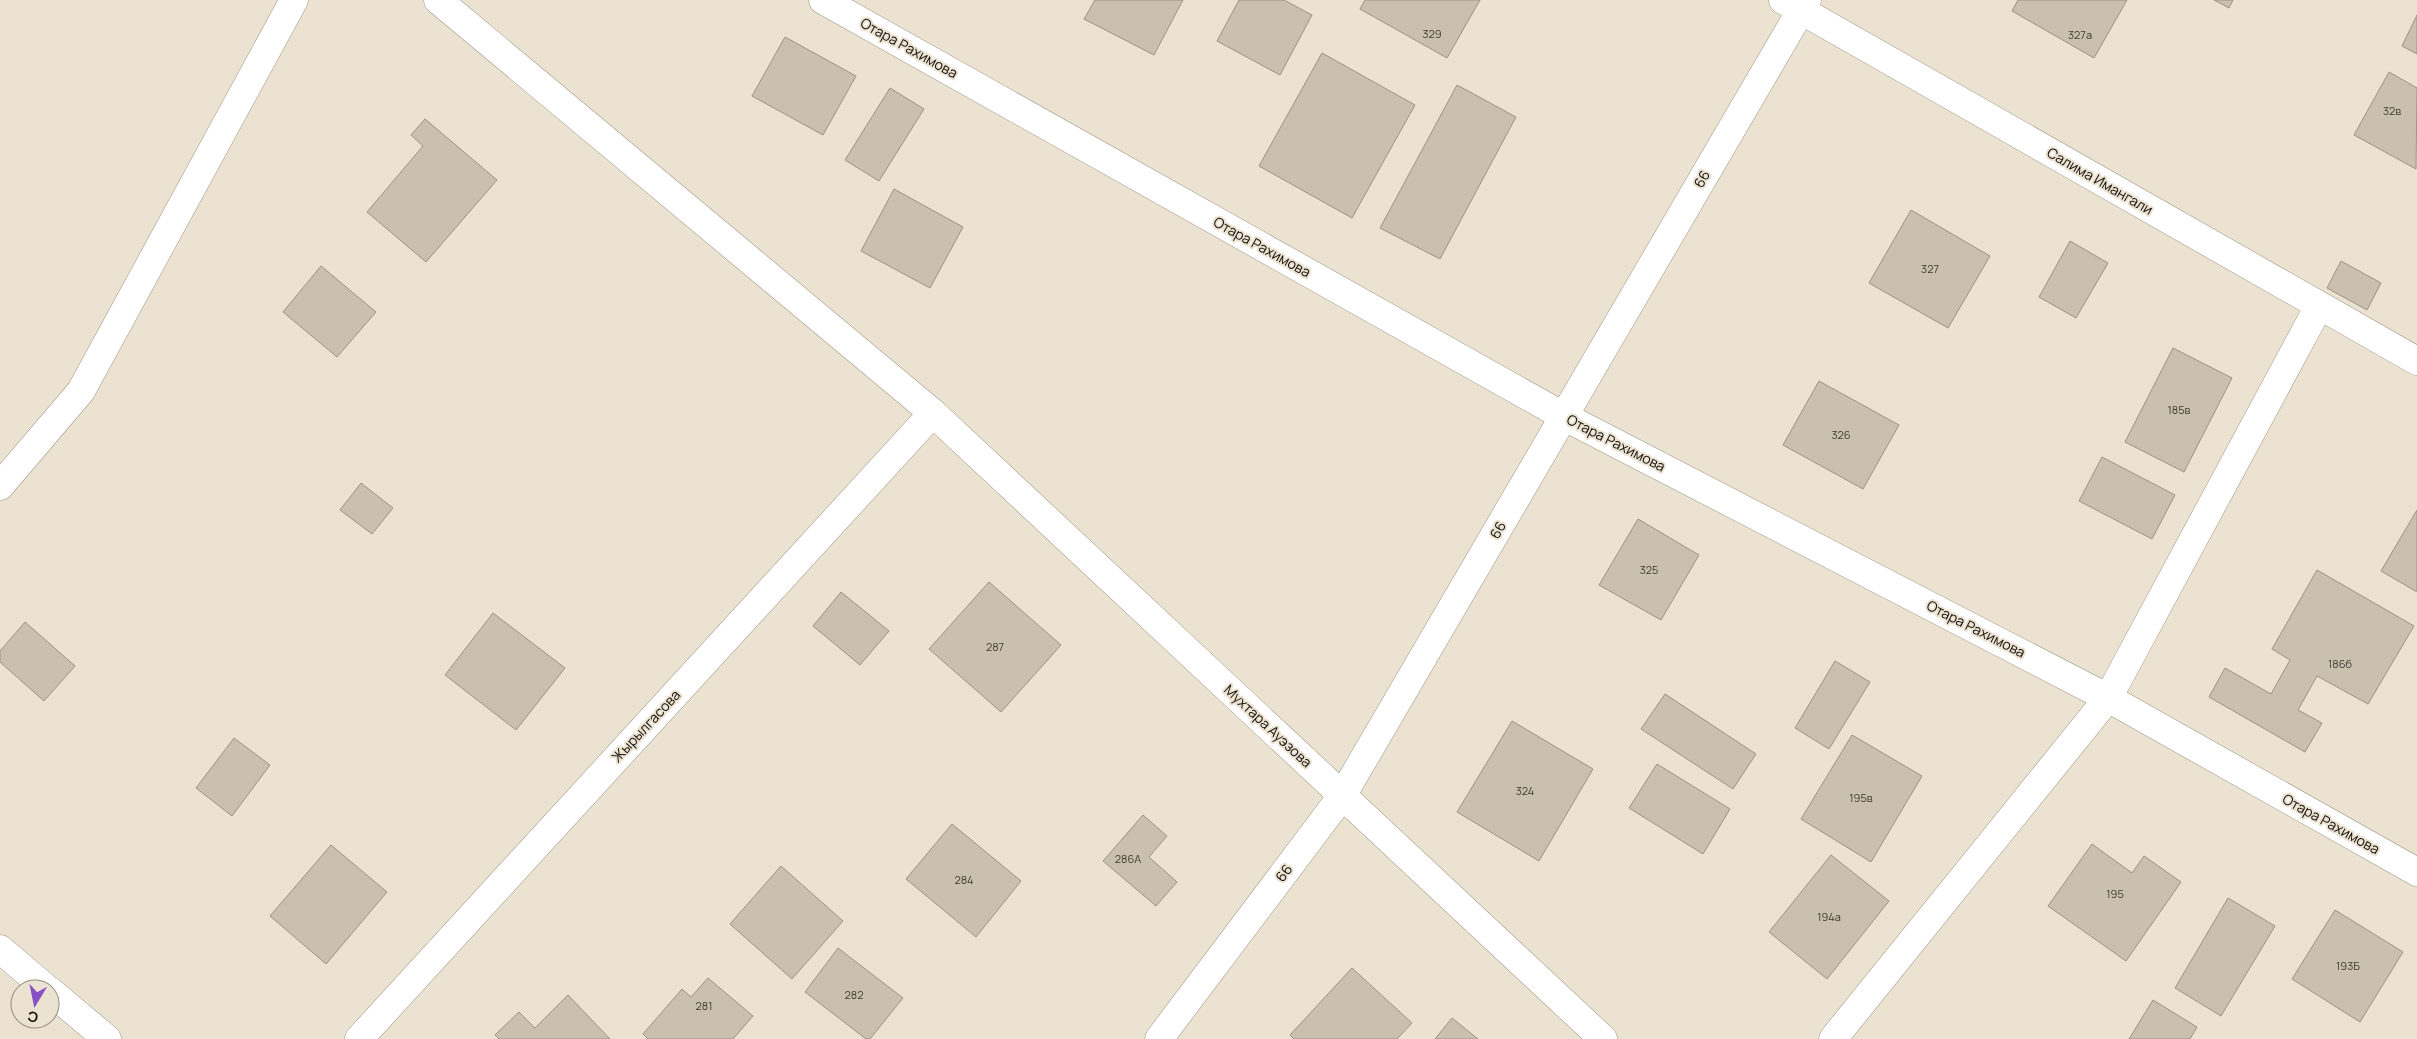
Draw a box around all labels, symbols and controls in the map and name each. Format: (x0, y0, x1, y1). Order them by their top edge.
street label: Отара Рахимова (857, 13, 961, 82)
house number: 329 (1422, 26, 1442, 41)
house number: 327а (2068, 27, 2092, 42)
house number: 32в (2383, 103, 2401, 118)
street label: Салима Имангали (2044, 142, 2157, 219)
street label: 66 (1689, 166, 1714, 191)
street label: Отара Рахимова (1210, 212, 1314, 281)
house number: 327 (1921, 261, 1939, 276)
house number: 185в (2168, 402, 2191, 417)
street label: Отара Рахимова (1564, 409, 1669, 476)
house number: 326 (1831, 427, 1851, 442)
street label: 66 (1485, 517, 1510, 542)
house number: 325 (1640, 562, 1658, 577)
street label: Отара Рахимова (1924, 595, 2029, 662)
house number: 287 (986, 639, 1004, 654)
house number: 186б (2328, 656, 2352, 671)
street label: Мухтара Ауэзова (1220, 680, 1316, 771)
street label: Жырылгасова (607, 685, 684, 766)
house number: 324 (1516, 783, 1534, 798)
street label: Отара Рахимова (2279, 789, 2383, 858)
house number: 195в (1849, 790, 1873, 805)
house number: 286А (1115, 851, 1141, 866)
street label: 66 (1271, 860, 1296, 885)
house number: 284 (954, 872, 974, 887)
house number: 195 (2106, 886, 2124, 901)
house number: 194а (1817, 909, 1841, 924)
house number: 193Б (2336, 958, 2360, 973)
north arrow (10, 979, 60, 1029)
house number: 282 (845, 987, 863, 1002)
house number: 281 (696, 998, 712, 1013)
text: С (26, 1007, 39, 1028)

